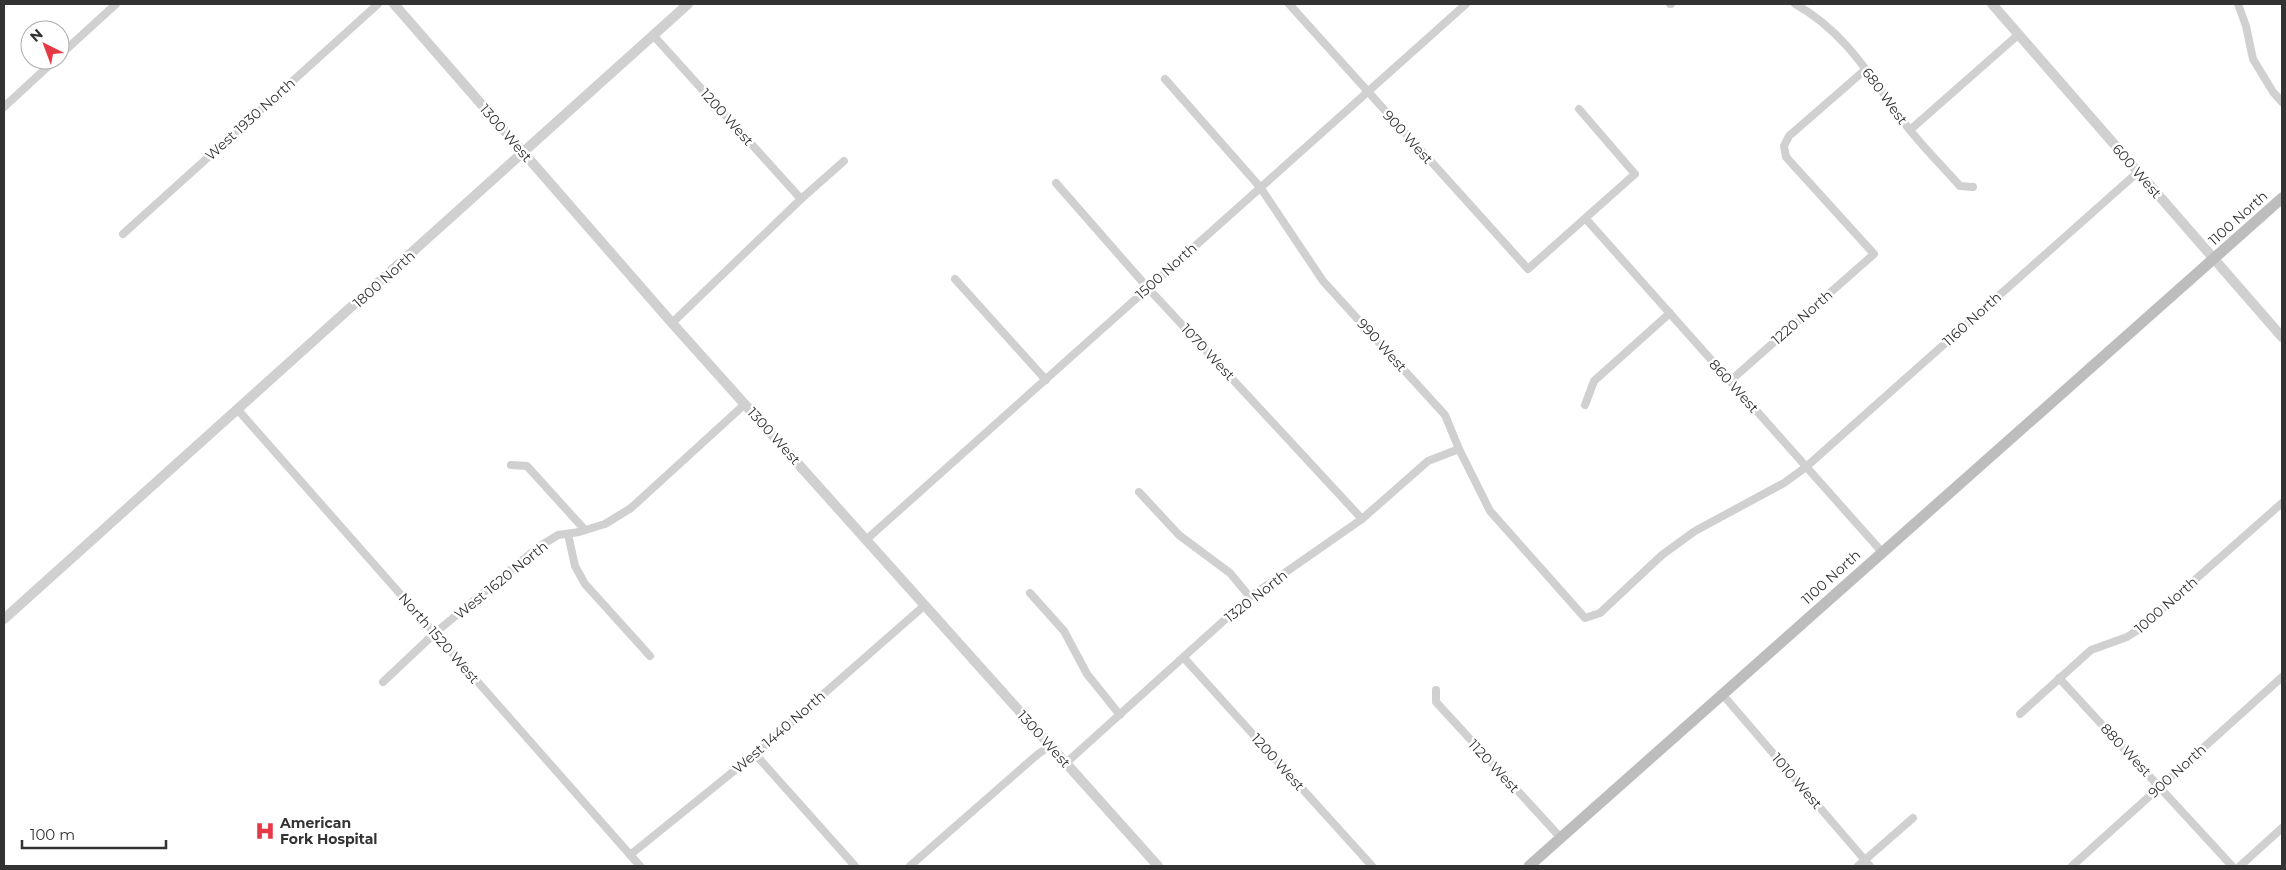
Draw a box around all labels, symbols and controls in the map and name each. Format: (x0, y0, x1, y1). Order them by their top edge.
north arrow (20, 20, 70, 70)
text: N (26, 25, 47, 46)
street label: 680 West (1858, 64, 1912, 128)
street label: West 1930 North (201, 74, 299, 164)
street label: 1200 West (697, 85, 758, 150)
street label: 1300 West (476, 100, 536, 166)
street label: 900 West (1379, 106, 1437, 168)
street label: 600 West (2108, 140, 2166, 202)
street label: 1100 North (2205, 187, 2271, 249)
street label: 1500 North (1132, 239, 1200, 303)
street label: 1800 North (349, 246, 419, 312)
street label: 1220 North (1768, 286, 1836, 348)
street label: 1160 North (1939, 288, 2005, 350)
street label: 990 West (1353, 315, 1411, 376)
street label: 1070 West (1177, 320, 1239, 384)
street label: 860 West (1705, 355, 1763, 417)
street label: 1300 West (744, 404, 805, 469)
street label: West 1620 North (451, 537, 551, 623)
street label: 1100 North (1798, 546, 1864, 608)
street label: 1320 North (1221, 566, 1291, 626)
street label: 1000 North (2131, 573, 2201, 637)
street label: North 1520 West (395, 589, 483, 687)
street label: West 1440 North (729, 687, 829, 777)
street label: 1300 West (1014, 707, 1075, 772)
street label: 880 West (2097, 720, 2155, 781)
street label: 1200 West (1248, 730, 1309, 795)
street label: 1120 West (1465, 735, 1524, 797)
street label: 900 North (2144, 740, 2210, 802)
street label: 1010 West (1768, 749, 1826, 813)
place label: American Fork Hospital (279, 814, 378, 848)
scale bar (22, 818, 166, 850)
hospital icon: American Fork Hospital (254, 820, 276, 842)
text: 100 m (30, 825, 75, 844)

